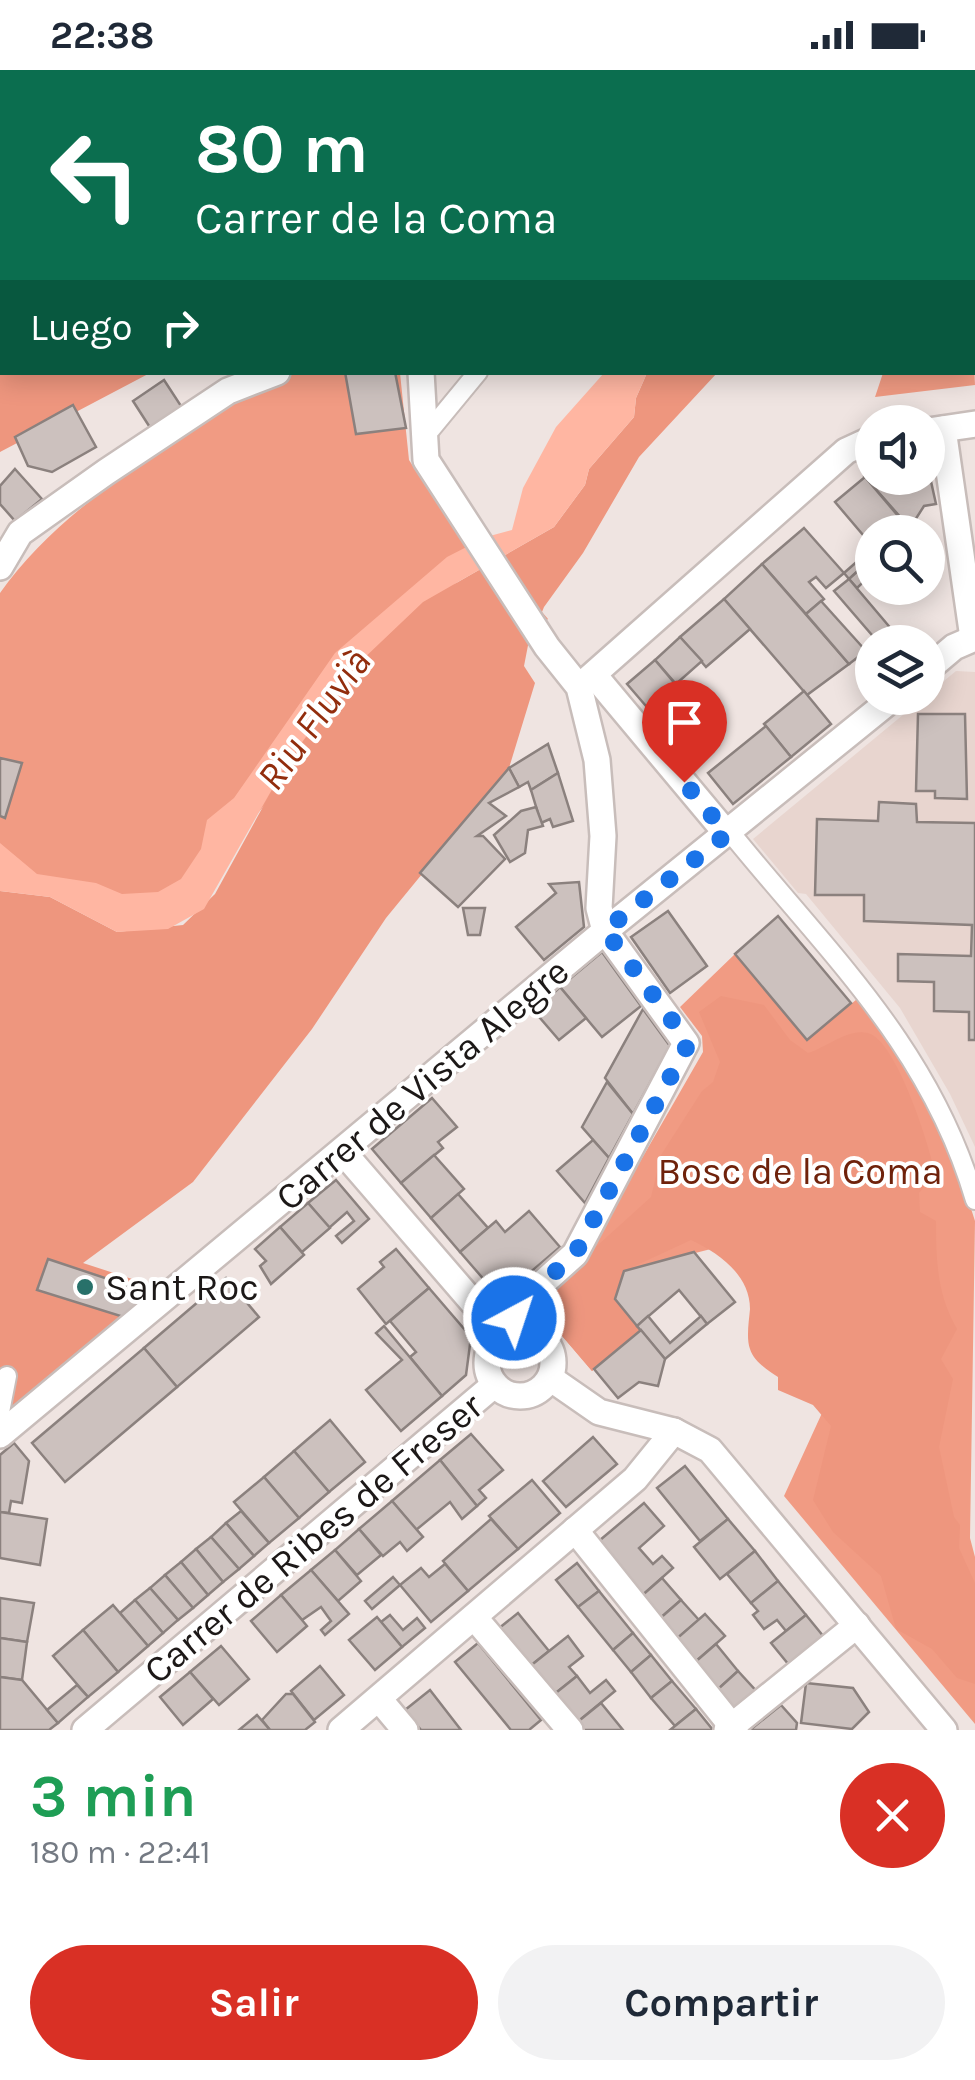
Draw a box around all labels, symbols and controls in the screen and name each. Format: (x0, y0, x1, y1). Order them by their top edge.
text: 22:38 (50, 13, 154, 58)
text: 80 m (195, 108, 369, 190)
icon: left (30, 110, 160, 240)
text: Carrer de la Coma (195, 192, 558, 244)
icon: right (153, 300, 208, 355)
text: Luego (30, 305, 133, 350)
map controls (855, 405, 945, 715)
button: sound (855, 405, 945, 495)
button: search (855, 515, 945, 605)
button: layers (855, 625, 945, 715)
water label: Riu Fluvià (246, 640, 380, 799)
pin (642, 680, 727, 783)
icon: arrive (657, 695, 712, 750)
street label: Carrer de Vista Alegre (267, 949, 578, 1220)
park label: Bosc de la Coma (657, 1149, 943, 1194)
place label: Sant Roc (105, 1265, 259, 1310)
position arrow (462, 1266, 566, 1370)
marker: Sant Roc (74, 1276, 96, 1298)
street label: Carrer de Ribes de Freser (135, 1383, 492, 1693)
text: 3 min (30, 1761, 197, 1831)
button: close (840, 1763, 945, 1868)
text: 180 m · 22:41 (30, 1834, 211, 1871)
button: Salir (30, 1945, 478, 2060)
button: Compartir (498, 1945, 945, 2060)

